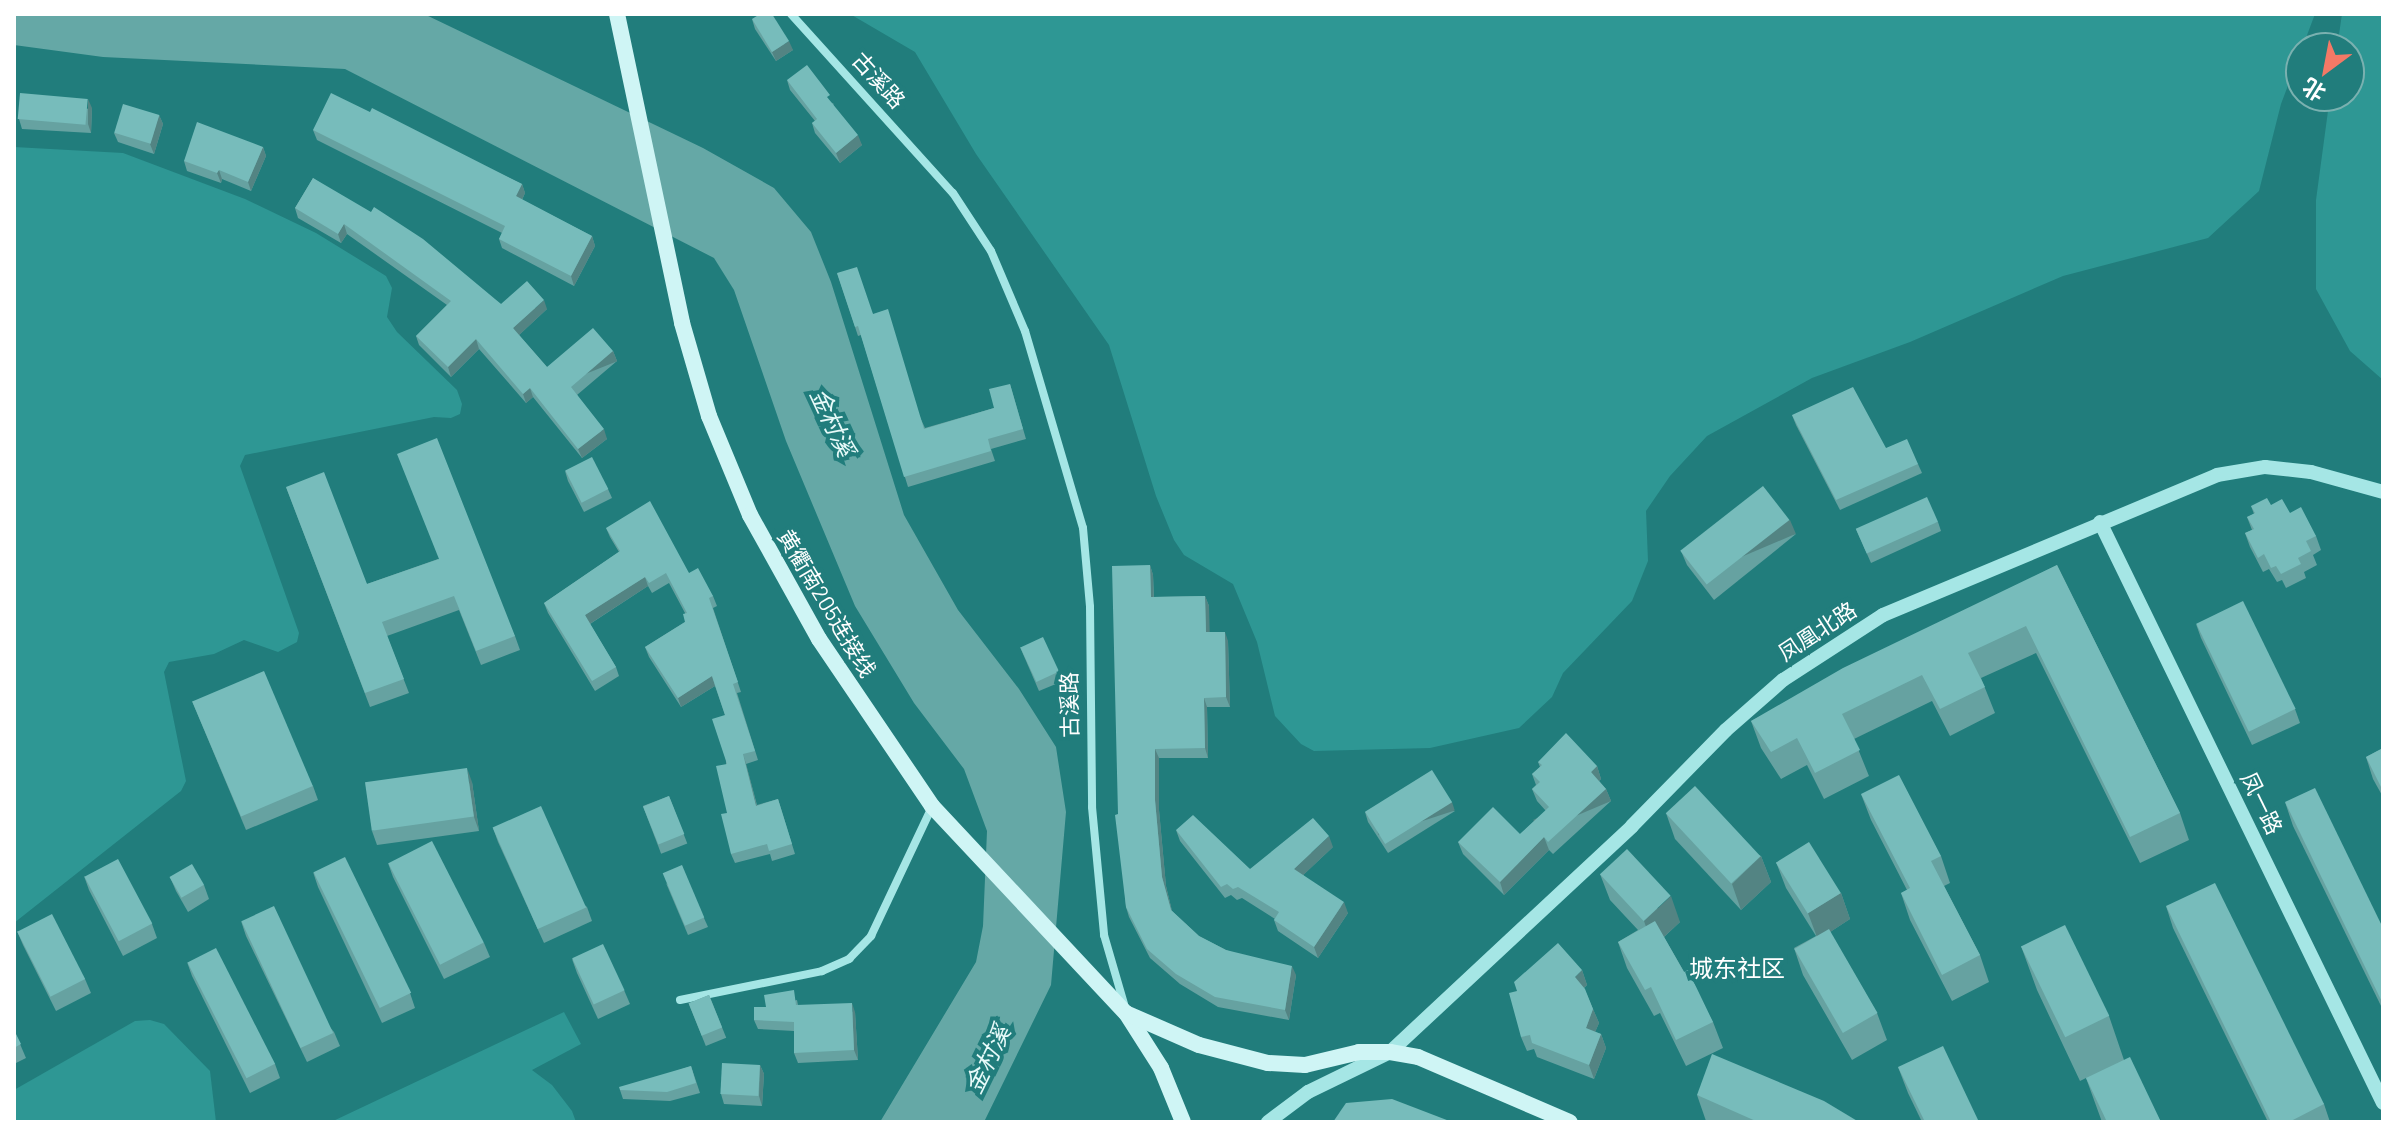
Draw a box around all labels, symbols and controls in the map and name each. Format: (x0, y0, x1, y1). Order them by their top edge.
north arrow (2285, 32, 2365, 112)
street label: 古溪路 (847, 47, 911, 113)
text: 北 (2297, 74, 2330, 108)
water label: 金村溪 (805, 383, 861, 461)
street label: 黄衢南205连接线 (773, 524, 881, 682)
street label: 凤凰北路 (1773, 596, 1861, 666)
street label: 古溪路 (1055, 672, 1083, 738)
street label: 凤一路 (2236, 768, 2288, 838)
district label: 城东社区 (1689, 954, 1785, 982)
water label: 金村溪 (958, 1020, 1016, 1098)

